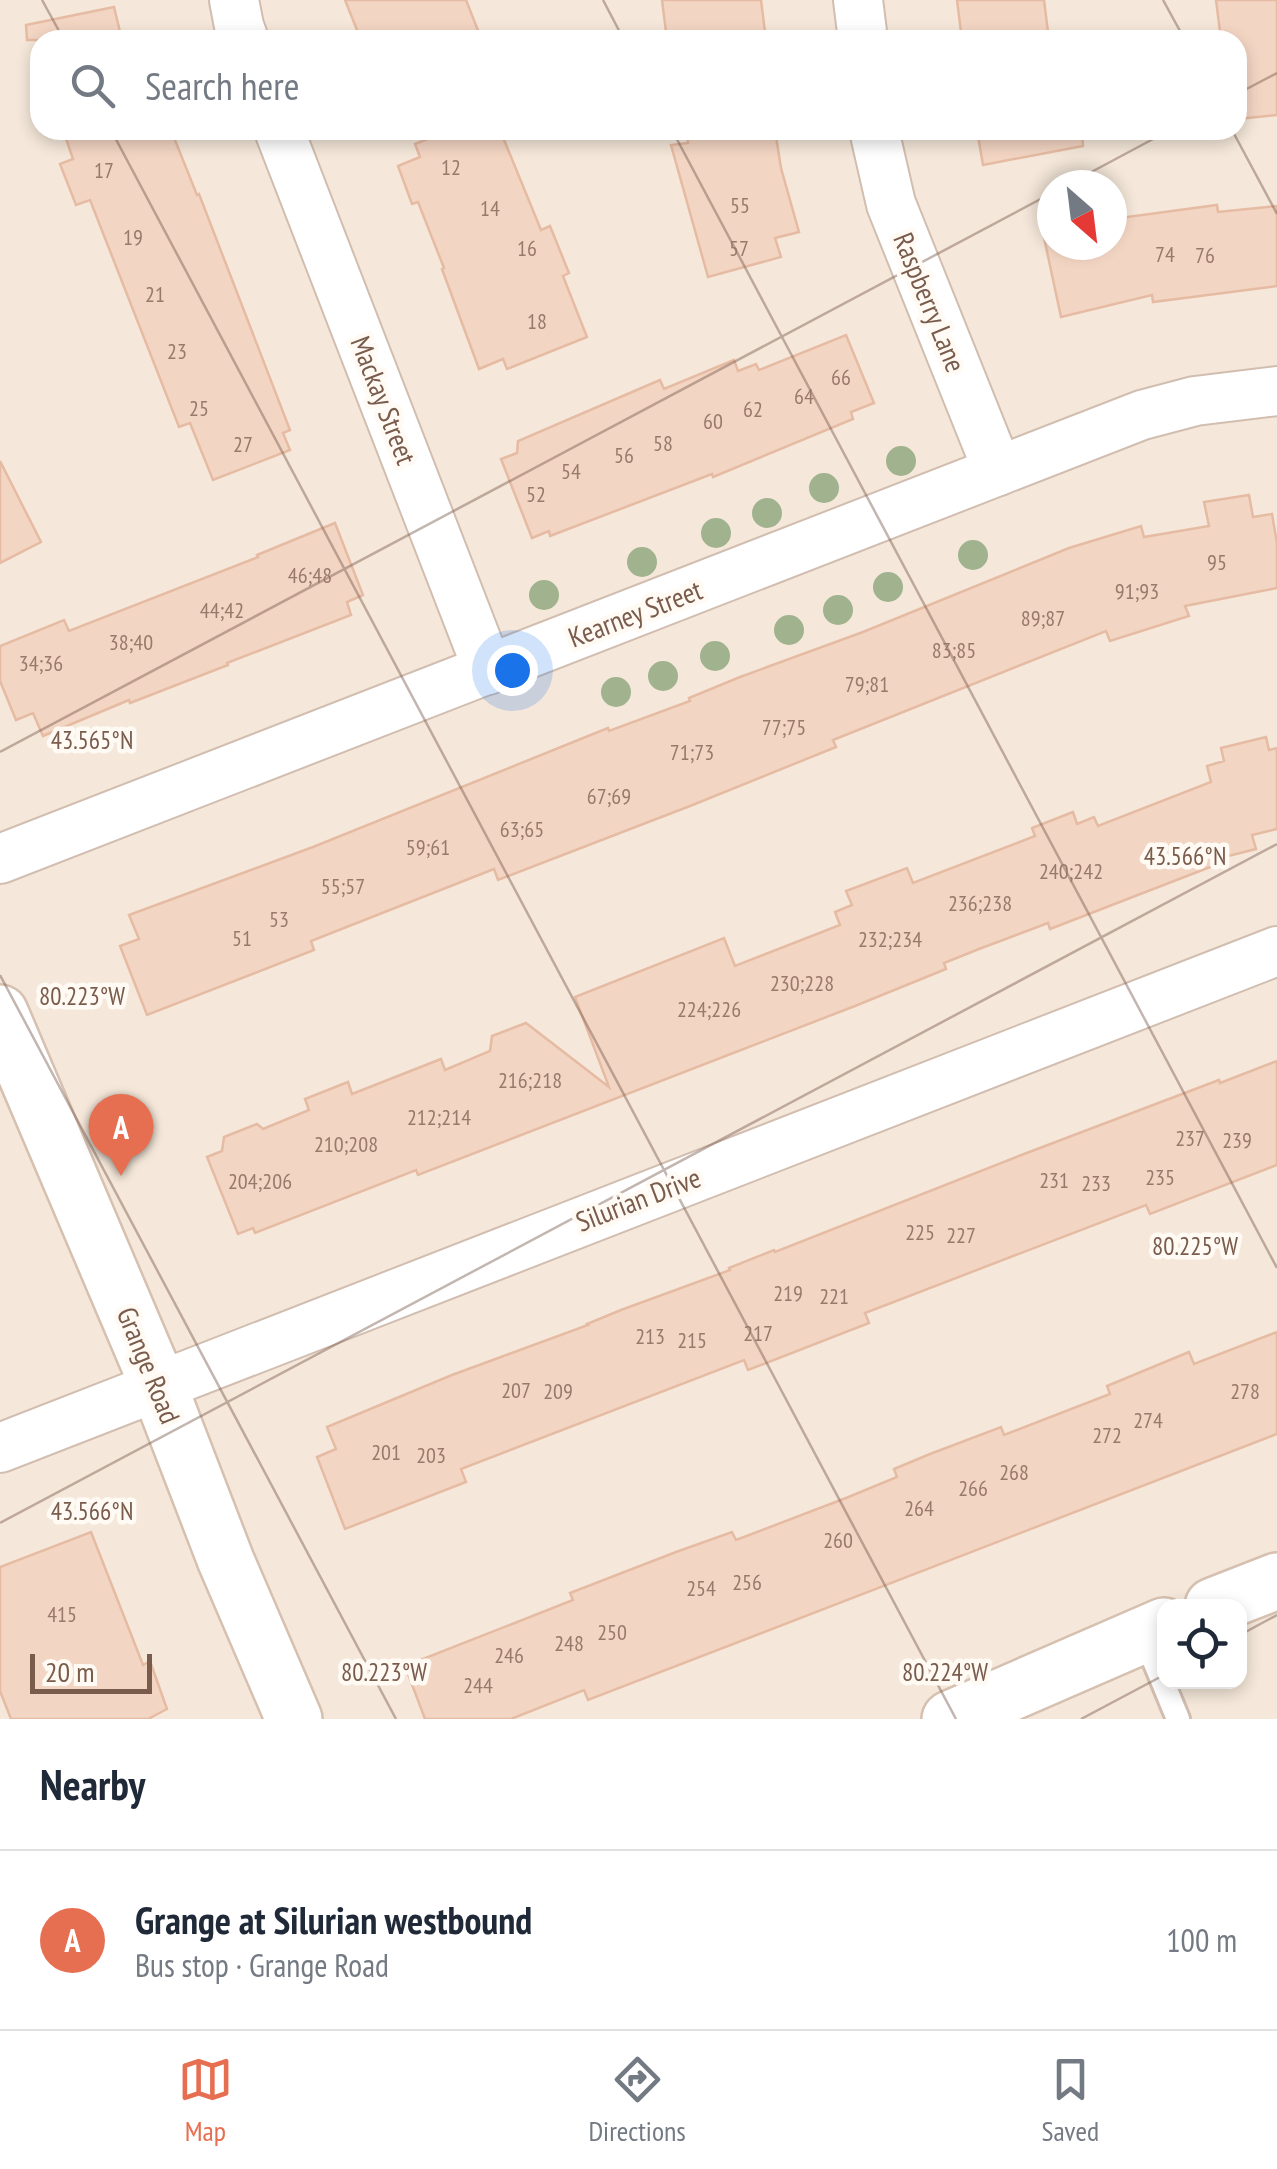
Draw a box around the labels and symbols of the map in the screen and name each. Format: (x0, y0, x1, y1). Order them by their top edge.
house number: 12 (441, 153, 461, 181)
house number: 17 (94, 156, 114, 184)
north arrow (1037, 170, 1127, 260)
house number: 55 (730, 191, 750, 219)
house number: 14 (480, 194, 500, 222)
house number: 19 (123, 223, 143, 251)
street label: Raspberry Lane (885, 227, 975, 377)
house number: 16 (517, 234, 537, 262)
house number: 57 (729, 234, 749, 262)
house number: 74 (1155, 240, 1175, 268)
house number: 76 (1195, 241, 1215, 269)
house number: 21 (145, 280, 165, 308)
house number: 18 (527, 307, 547, 335)
street label: Mackay Street (343, 330, 426, 470)
house number: 23 (167, 337, 187, 365)
house number: 66 (831, 363, 851, 391)
house number: 64 (794, 382, 814, 410)
house number: 25 (189, 394, 209, 422)
house number: 62 (743, 395, 763, 423)
house number: 60 (703, 407, 723, 435)
house number: 58 (653, 429, 673, 457)
house number: 27 (233, 430, 253, 458)
house number: 56 (614, 441, 634, 469)
house number: 54 (561, 457, 581, 485)
house number: 52 (526, 480, 546, 508)
house number: 95 (1207, 548, 1227, 576)
house number: 46;48 (288, 561, 332, 589)
street label: Kearney Street (563, 571, 707, 655)
house number: 91;93 (1115, 577, 1159, 605)
house number: 44;42 (200, 596, 244, 624)
house number: 89;87 (1021, 604, 1065, 632)
house number: 38;40 (109, 628, 153, 656)
house number: 83;85 (932, 636, 976, 664)
your location (487, 645, 538, 696)
house number: 34;36 (19, 649, 63, 677)
house number: 79;81 (845, 670, 889, 698)
house number: 77;75 (762, 713, 806, 741)
text: 43.565°N (51, 724, 133, 756)
house number: 71;73 (670, 738, 714, 766)
house number: 67;69 (587, 782, 631, 810)
house number: 63;65 (500, 815, 544, 843)
house number: 59;61 (406, 833, 450, 861)
text: 43.566°N (1144, 840, 1226, 872)
house number: 240;242 (1039, 857, 1103, 885)
house number: 55;57 (321, 872, 365, 900)
house number: 236;238 (948, 889, 1012, 917)
house number: 53 (269, 905, 289, 933)
house number: 51 (232, 924, 252, 952)
house number: 232;234 (858, 925, 922, 953)
house number: 230;228 (770, 969, 834, 997)
text: 80.223°W (39, 980, 125, 1012)
house number: 224;226 (677, 995, 741, 1023)
house number: 216;218 (498, 1066, 562, 1094)
pin: A (88, 1094, 154, 1176)
house number: 212;214 (407, 1103, 471, 1131)
house number: 237 (1175, 1124, 1205, 1152)
house number: 239 (1222, 1126, 1252, 1154)
house number: 210;208 (314, 1130, 378, 1158)
street label: Silurian Drive (570, 1158, 706, 1240)
house number: 235 (1145, 1163, 1175, 1191)
house number: 231 (1039, 1166, 1069, 1194)
house number: 204;206 (228, 1167, 292, 1195)
house number: 233 (1081, 1169, 1111, 1197)
house number: 225 (905, 1218, 935, 1246)
house number: 227 (946, 1221, 976, 1249)
text: 80.225°W (1152, 1230, 1238, 1262)
house number: 219 (773, 1279, 803, 1307)
house number: 221 (819, 1282, 849, 1310)
street label: Grange Road (109, 1301, 189, 1429)
house number: 217 (743, 1319, 773, 1347)
house number: 213 (635, 1322, 665, 1350)
house number: 215 (677, 1326, 707, 1354)
house number: 207 (501, 1376, 531, 1404)
house number: 209 (543, 1377, 573, 1405)
house number: 278 (1230, 1377, 1260, 1405)
house number: 274 (1133, 1406, 1163, 1434)
house number: 272 (1092, 1421, 1122, 1449)
house number: 201 (371, 1438, 401, 1466)
house number: 203 (416, 1441, 446, 1469)
house number: 268 (999, 1458, 1029, 1486)
house number: 266 (958, 1474, 988, 1502)
house number: 264 (904, 1494, 934, 1522)
text: 43.566°N (51, 1495, 133, 1527)
house number: 260 (823, 1526, 853, 1554)
house number: 256 (732, 1568, 762, 1596)
house number: 254 (686, 1574, 716, 1602)
house number: 415 (47, 1600, 77, 1628)
house number: 250 (597, 1618, 627, 1646)
house number: 248 (554, 1629, 584, 1657)
house number: 246 (494, 1641, 524, 1669)
scale bar (30, 1649, 152, 1694)
text: 80.223°W (341, 1656, 427, 1688)
text: 80.224°W (902, 1656, 988, 1688)
house number: 244 (463, 1671, 493, 1699)

